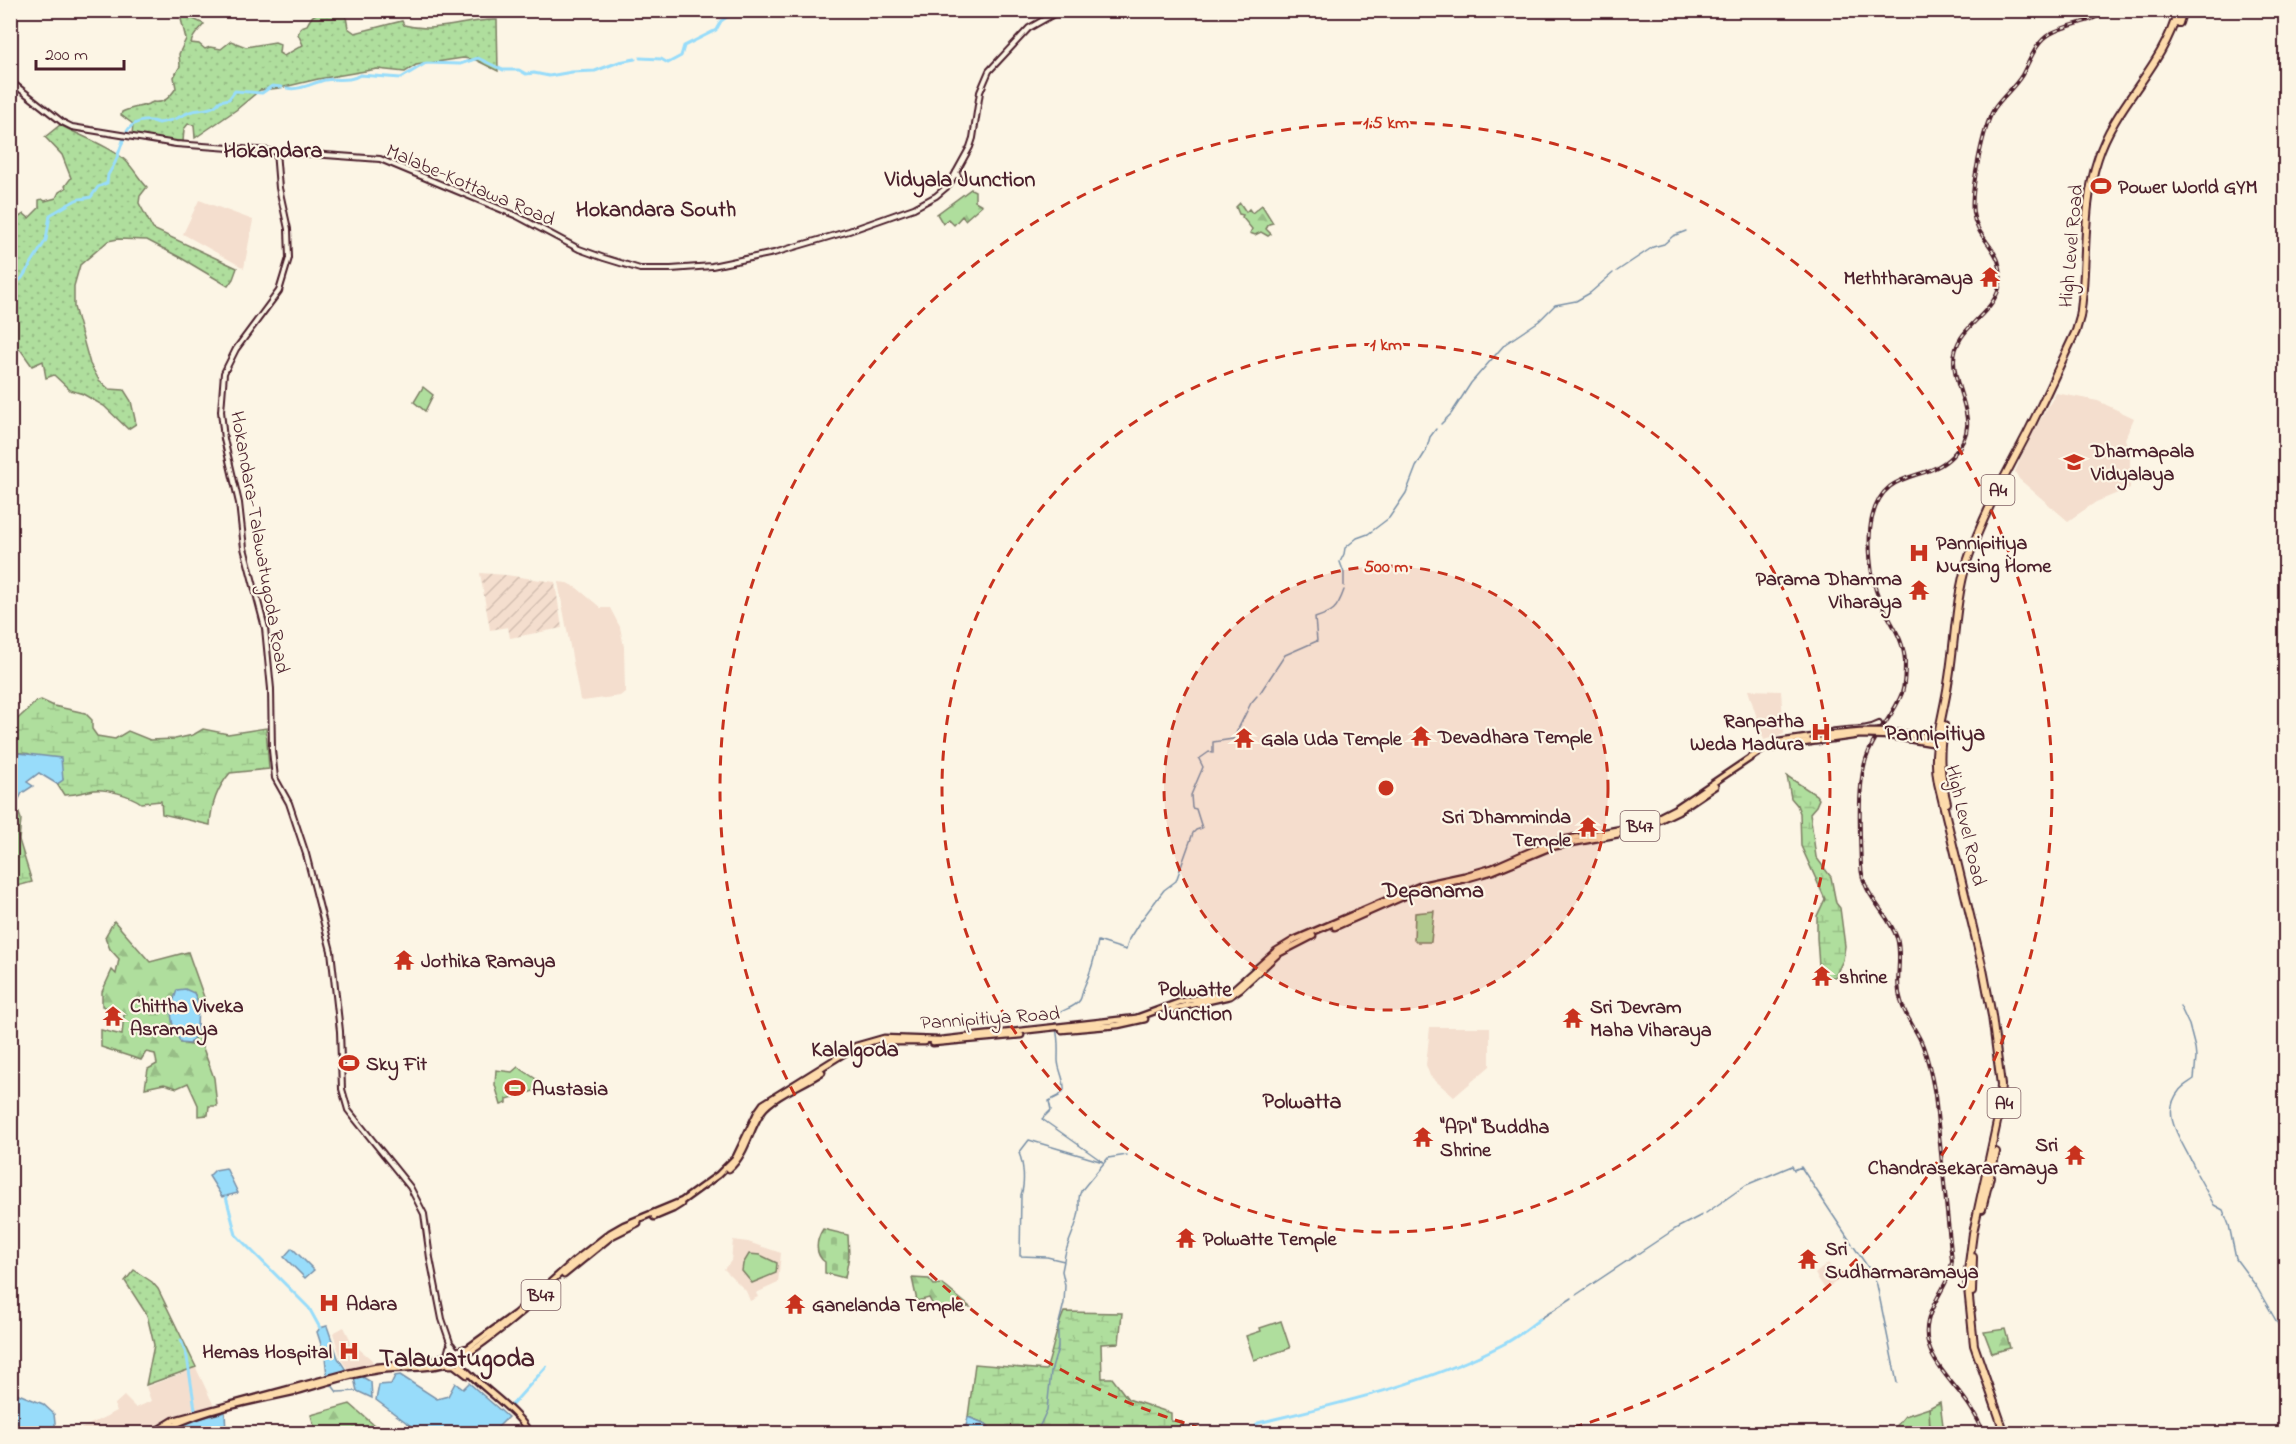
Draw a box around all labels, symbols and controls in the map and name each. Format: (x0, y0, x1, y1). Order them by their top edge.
scale bar (36, 33, 124, 71)
text: 200 m (45, 43, 88, 69)
text: 1.5 km (1363, 111, 1409, 137)
district label: Hokandara (224, 136, 323, 168)
street label: Malabe-Kottawa Road (381, 138, 559, 235)
district label: Vidyala Junction (884, 165, 1035, 198)
sports icon: Power World GYM (2089, 174, 2113, 198)
place label: Power World GYM (2118, 174, 2258, 203)
street label: High Level Road (2053, 183, 2093, 309)
district label: Hokandara South (576, 195, 736, 227)
place label: Meththaramaya (1843, 265, 1973, 295)
temple icon: Meththaramaya (1978, 265, 2002, 289)
text: 1 km (1370, 333, 1402, 359)
street label: Hokandara-Talawatugoda Road (220, 409, 296, 676)
place label: Dharmapala Vidyalaya (2090, 438, 2195, 491)
school or university icon: Dharmapala Vidyalaya (2062, 450, 2086, 474)
road number: A4 (1982, 475, 2014, 505)
place label: Pannipitiya Nursing Home (1936, 530, 2052, 583)
hospital icon: Pannipitiya Nursing Home (1907, 541, 1931, 565)
text: 500 m (1364, 555, 1408, 581)
place label: Parama Dhamma Viharaya (1756, 566, 1902, 619)
temple icon: Parama Dhamma Viharaya (1907, 578, 1931, 602)
place label: Ranpatha Weda Madura (1690, 708, 1804, 760)
district label: Pannipitiya (1885, 719, 1985, 752)
hospital icon: Ranpatha Weda Madura (1809, 720, 1833, 744)
temple icon: Devadhara Temple (1409, 724, 1433, 748)
place label: Devadhara Temple (1437, 724, 1593, 753)
temple icon: Gala Uda Temple (1232, 726, 1256, 750)
place label: Gala Uda Temple (1261, 726, 1403, 755)
street label: High Level Road (1936, 762, 1993, 889)
centre of rings (1376, 778, 1396, 798)
place label: Sri Dhamminda Temple (1442, 804, 1572, 856)
road number: B47 (1620, 811, 1660, 841)
temple icon: Sri Dhamminda Temple (1576, 815, 1600, 839)
district label: Depanama (1381, 876, 1484, 908)
temple icon: Jothika Ramaya (392, 948, 416, 972)
place label: Jothika Ramaya (421, 948, 556, 978)
temple icon: shrine (1810, 964, 1834, 988)
place label: shrine (1839, 964, 1888, 993)
district label: Polwatte Junction (1158, 976, 1232, 1030)
place label: Chittha Viveka Asramaya (130, 993, 244, 1046)
place label: Sri Devram Maha Viharaya (1590, 994, 1712, 1047)
street label: Pannipitiya Road (919, 1000, 1061, 1039)
temple icon: Chittha Viveka Asramaya (101, 1004, 125, 1028)
temple icon: Sri Devram Maha Viharaya (1561, 1006, 1585, 1030)
district label: Kalalgoda (811, 1035, 899, 1068)
sports icon: Sky Fit (337, 1051, 361, 1075)
place label: Sky Fit (366, 1051, 427, 1081)
sports icon: Austasia (503, 1076, 527, 1100)
place label: Austasia (532, 1076, 608, 1105)
district label: Polwatta (1263, 1087, 1342, 1119)
road number: A4 (1988, 1088, 2020, 1118)
place label: "API" Buddha Shrine (1439, 1114, 1550, 1166)
temple icon: "API" Buddha Shrine (1411, 1125, 1435, 1149)
place label: Sri Chandrasekararamaya (1868, 1132, 2058, 1185)
temple icon: Sri Chandrasekararamaya (2063, 1143, 2087, 1167)
temple icon: Polwatte Temple (1174, 1226, 1198, 1250)
place label: Polwatte Temple (1203, 1226, 1337, 1255)
place label: Sri Sudharmaramaya (1825, 1236, 1979, 1289)
temple icon: Sri Sudharmaramaya (1796, 1247, 1820, 1271)
road number: B47 (522, 1280, 560, 1310)
hospital icon: Adara (317, 1291, 341, 1315)
place label: Adara (346, 1291, 398, 1320)
temple icon: Ganelanda Temple (783, 1292, 807, 1316)
place label: Ganelanda Temple (812, 1292, 965, 1321)
place label: Hemas Hospital (202, 1339, 332, 1368)
hospital icon: Hemas Hospital (337, 1339, 361, 1363)
district label: Talawatugoda (379, 1341, 535, 1380)

